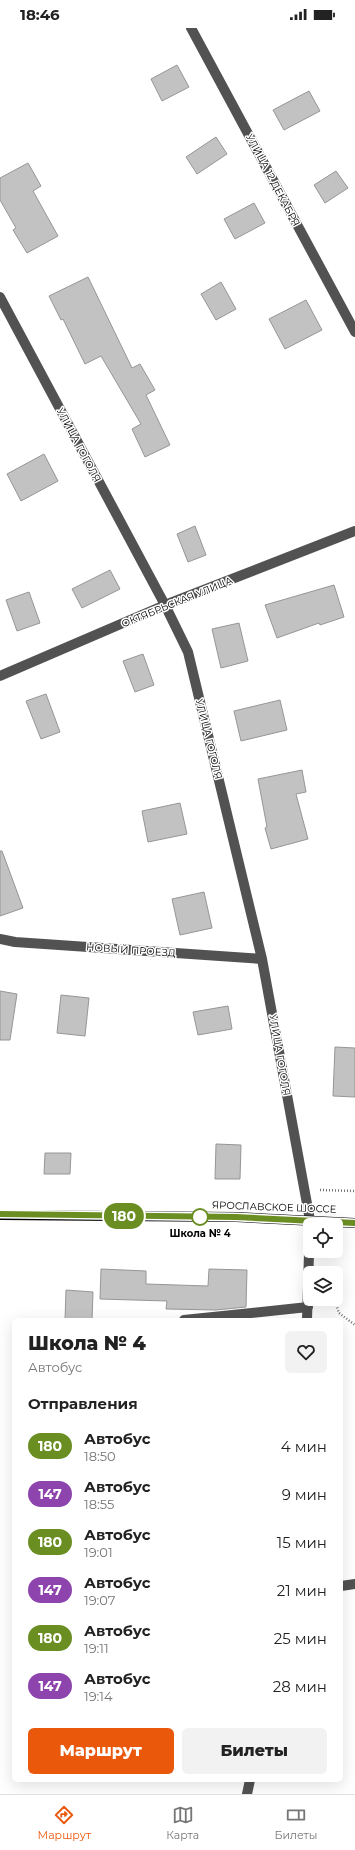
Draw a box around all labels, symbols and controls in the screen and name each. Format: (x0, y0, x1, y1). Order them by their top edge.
text: 18:46 (20, 5, 60, 24)
street label: УЛИЦА 12 ДЕКАБРЯ (243, 131, 303, 229)
street label: УЛИЦА ГОГОЛЯ (54, 406, 104, 484)
street label: ОКТЯБРЬСКАЯ УЛИЦА (119, 574, 235, 630)
street label: УЛИЦА ГОГОЛЯ (193, 697, 225, 781)
street label: НОВЫЙ ПРОЕЗД (86, 940, 176, 960)
street label: УЛИЦА ГОГОЛЯ (266, 1013, 294, 1097)
street label: ЯРОСЛАВСКОЕ ШОССЕ (212, 1198, 337, 1216)
line badge: 180 (101, 1203, 147, 1229)
text: 180 (112, 1207, 136, 1225)
marker: Школа № 4 (191, 1208, 209, 1226)
map controls (303, 1218, 343, 1306)
button: locate (303, 1218, 343, 1258)
place label: Школа № 4 (169, 1227, 231, 1240)
button: layers (303, 1266, 343, 1306)
button: heart (285, 1331, 327, 1373)
text: Школа № 4 (28, 1332, 146, 1355)
text: Автобус (28, 1359, 82, 1375)
text: Отправления (28, 1394, 138, 1413)
text: Автобус (84, 1429, 151, 1448)
text: 180 (38, 1437, 62, 1455)
text: 4 мин (281, 1437, 327, 1456)
text: 18:50 (84, 1448, 116, 1464)
text: Автобус (84, 1477, 151, 1496)
text: 147 (38, 1485, 62, 1503)
text: 9 мин (282, 1485, 327, 1504)
text: 18:55 (84, 1496, 114, 1512)
text: Автобус (84, 1525, 151, 1544)
text: 180 (38, 1533, 62, 1551)
text: 15 мин (277, 1533, 327, 1552)
text: 19:01 (84, 1544, 113, 1560)
text: Автобус (84, 1573, 151, 1592)
text: 147 (38, 1581, 62, 1599)
text: 21 мин (277, 1581, 327, 1600)
text: 19:07 (84, 1592, 116, 1608)
text: Автобус (84, 1621, 151, 1640)
text: 180 (38, 1629, 62, 1647)
text: 25 мин (274, 1629, 327, 1648)
text: 19:11 (84, 1640, 109, 1656)
text: Автобус (84, 1669, 151, 1688)
text: 147 (38, 1677, 62, 1695)
text: 28 мин (273, 1677, 327, 1696)
text: 19:14 (84, 1688, 113, 1704)
button: Маршрут (28, 1728, 174, 1774)
button: Билеты (182, 1728, 327, 1774)
tab: Маршрут (38, 1804, 91, 1842)
tab: Карта (166, 1804, 199, 1842)
tab: Билеты (274, 1804, 317, 1842)

